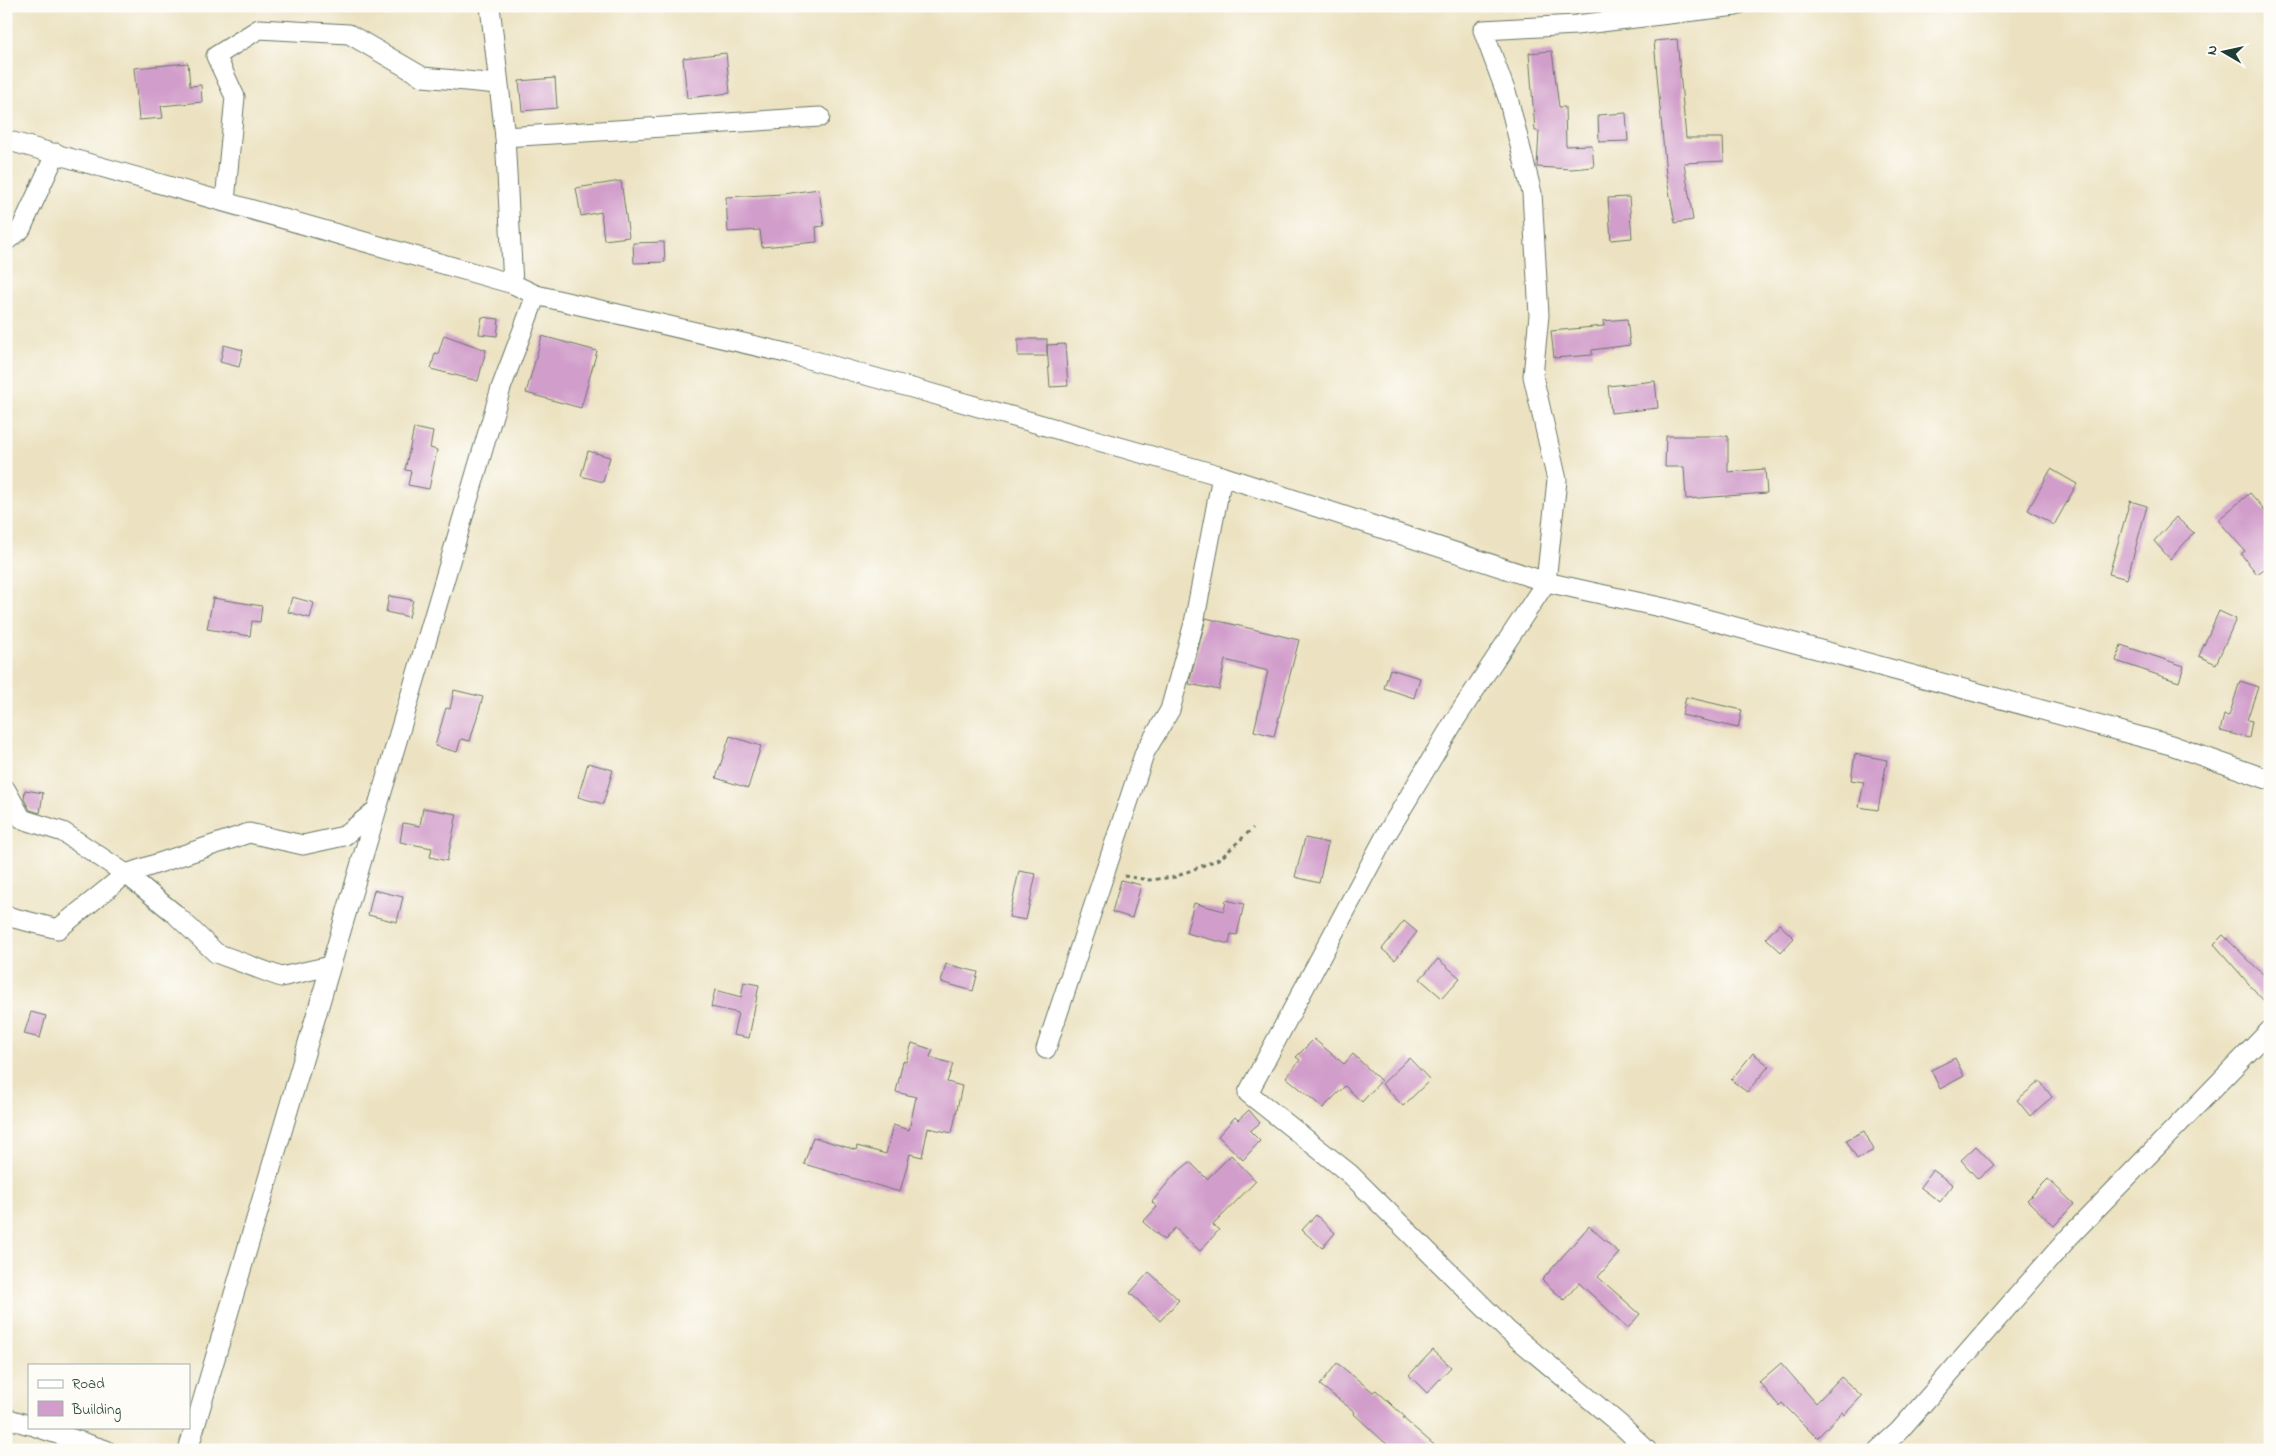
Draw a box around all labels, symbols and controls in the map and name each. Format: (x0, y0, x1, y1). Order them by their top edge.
north arrow (2198, 28, 2248, 78)
text: N (2202, 44, 2224, 57)
legend (28, 1364, 190, 1428)
text: Road (72, 1373, 105, 1395)
text: Building (71, 1399, 121, 1422)

